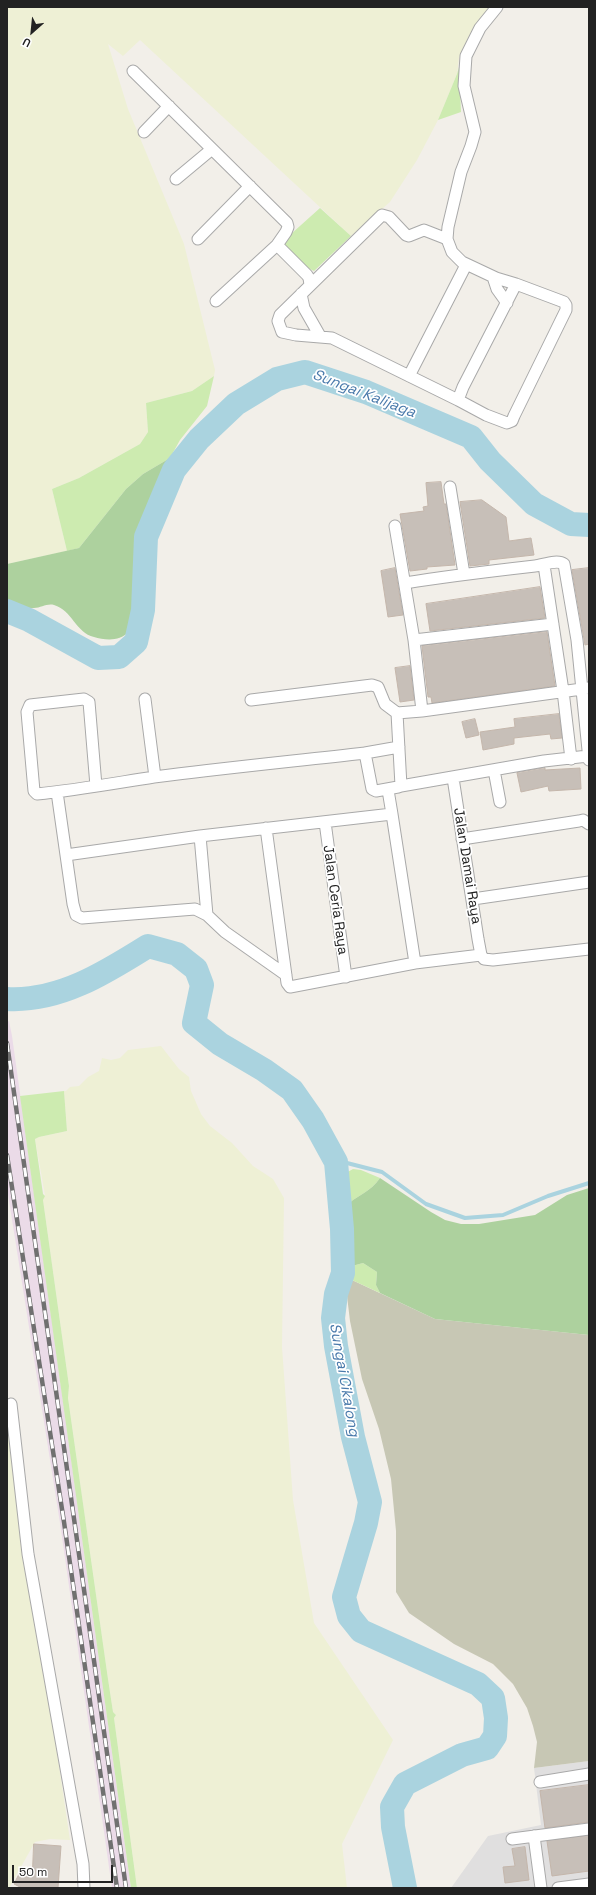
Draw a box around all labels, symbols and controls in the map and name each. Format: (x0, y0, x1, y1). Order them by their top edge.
north arrow (12, 12, 52, 52)
text: U (20, 35, 33, 51)
water label: Sungai Kalijaga (310, 366, 418, 422)
street label: Jalan Damai Raya (450, 807, 484, 925)
street label: Jalan Ceria Raya (319, 844, 351, 956)
water label: Sungai Cikalong (325, 1322, 363, 1438)
scale bar (14, 1857, 115, 1883)
text: 50 m (19, 1864, 47, 1880)

